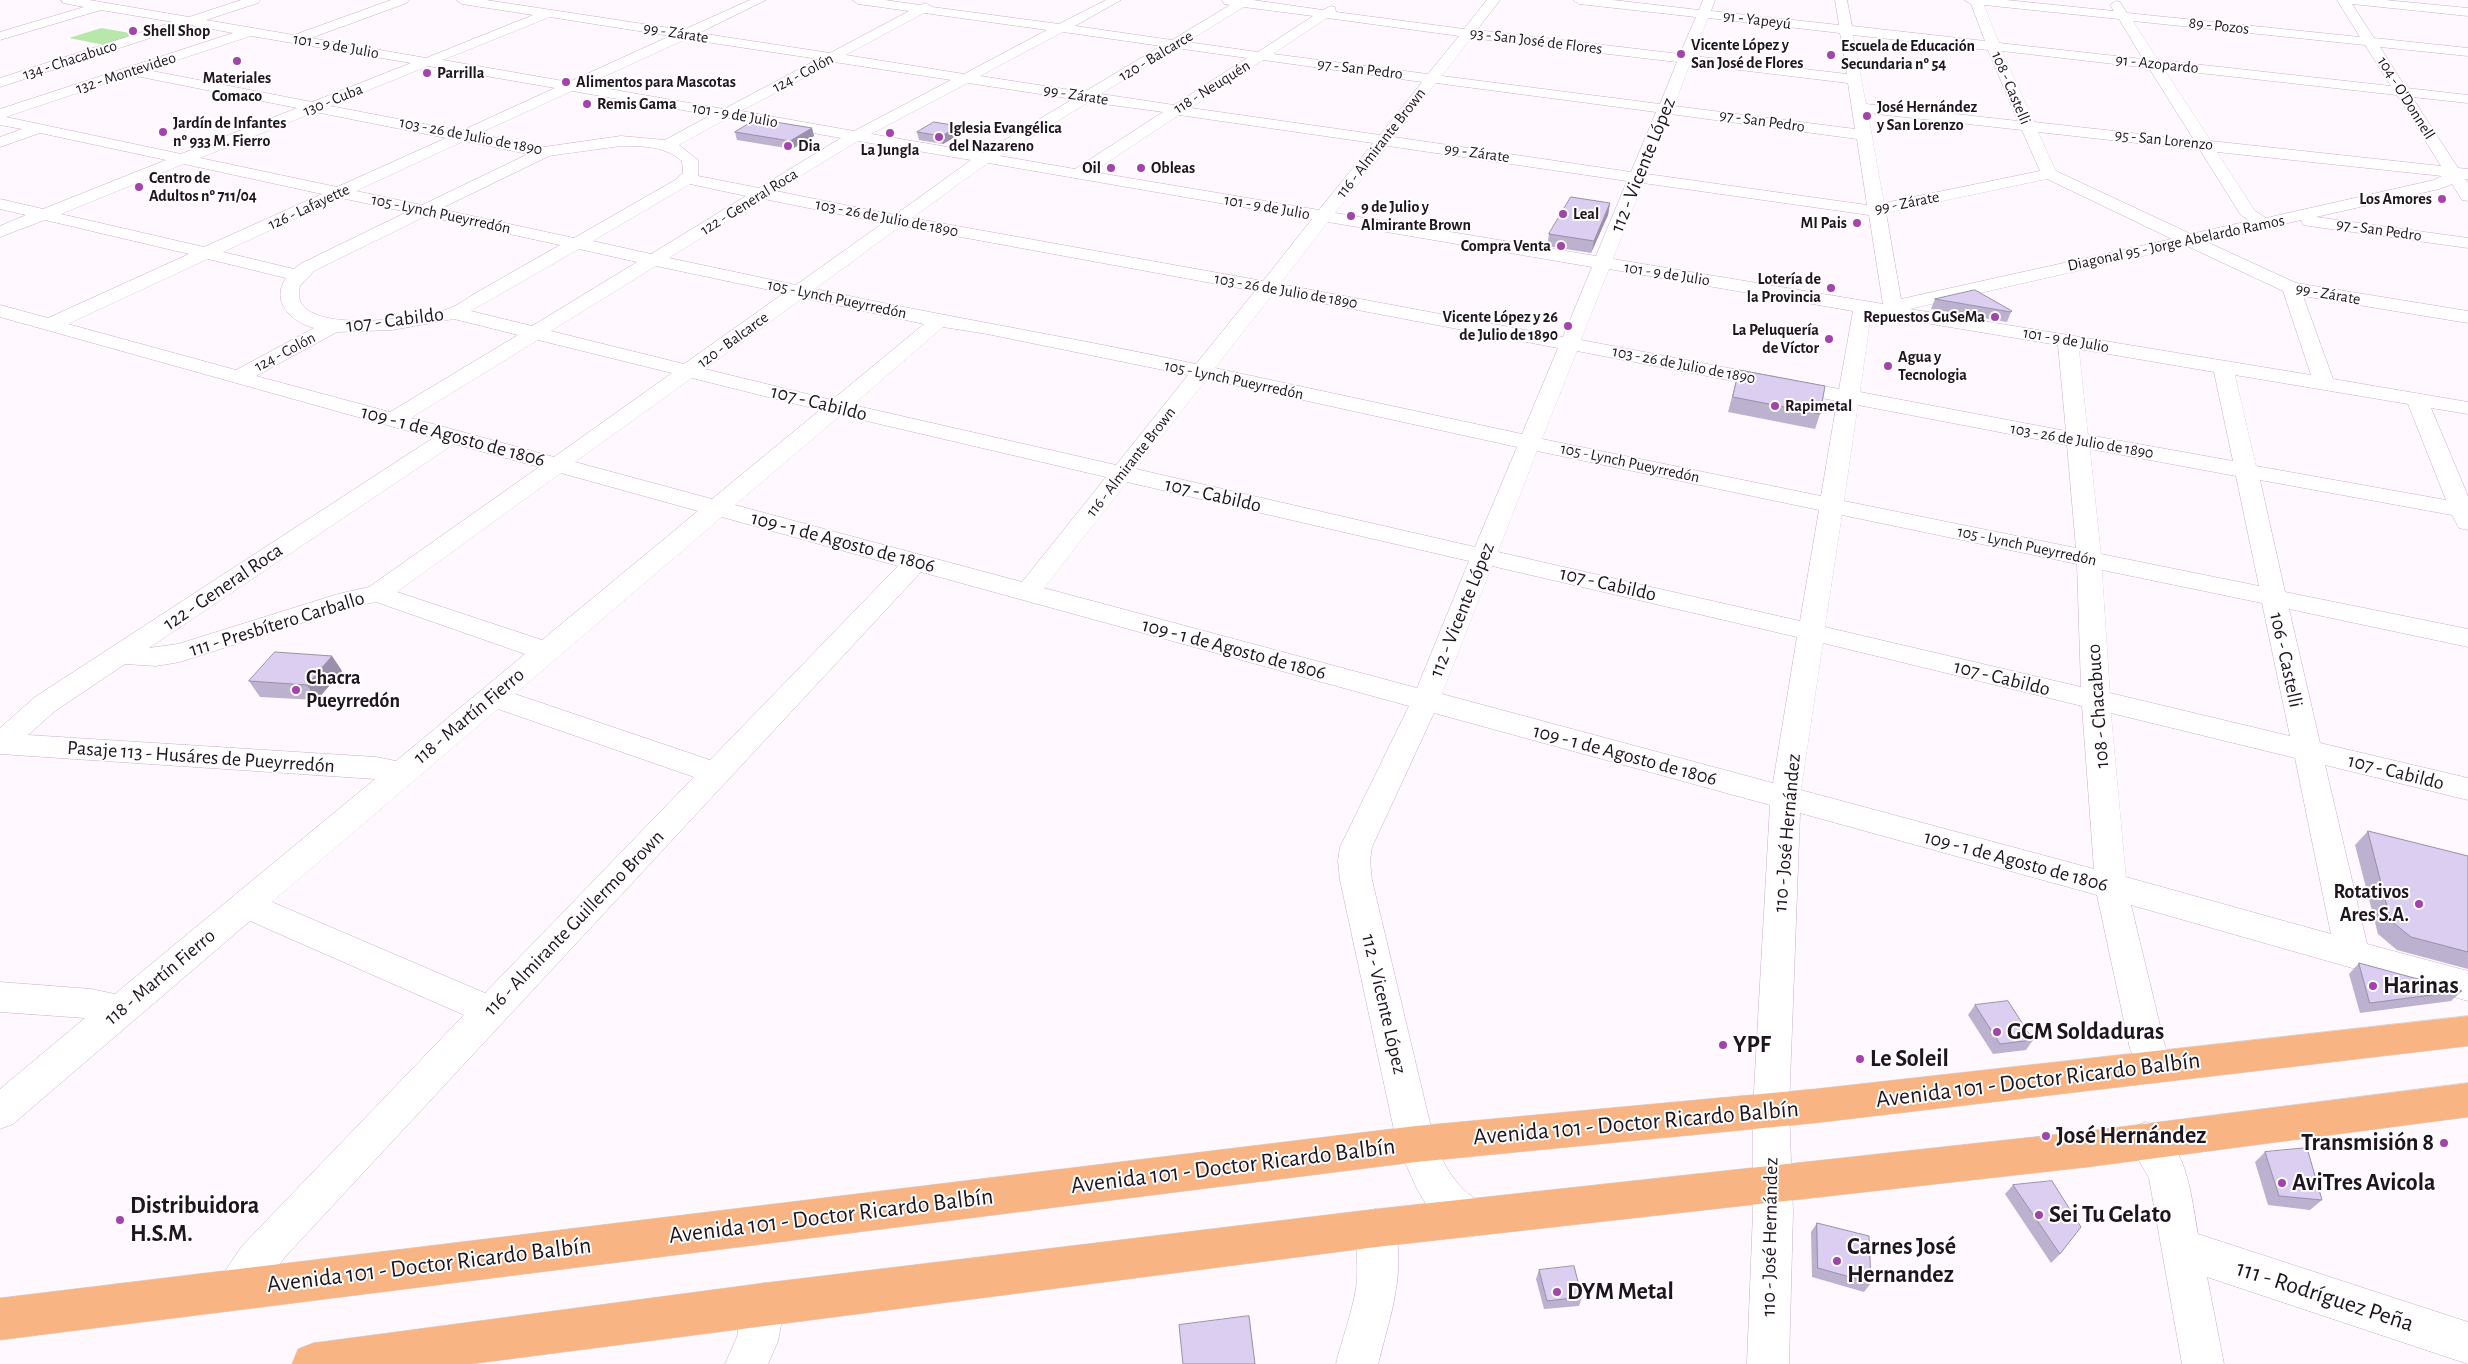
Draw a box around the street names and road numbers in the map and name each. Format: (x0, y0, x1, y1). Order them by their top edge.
street label: 91 - Yapeyú (1722, 6, 1792, 34)
street label: 89 - Pozos (2188, 13, 2250, 39)
street label: 99 - Zárate (642, 18, 710, 48)
street label: 93 - San José de Flores (1469, 23, 1603, 59)
street label: 120 - Balcarce (1115, 26, 1197, 86)
street label: 101 - 9 de Julio (292, 29, 380, 63)
street label: 134 - Chacabuco (21, 36, 119, 84)
street label: 132 - Montevideo (73, 48, 179, 98)
street label: 124 - Colón (769, 49, 837, 97)
street label: 108 - Castelli (1987, 49, 2035, 127)
street label: 91 - Azopardo (2115, 50, 2199, 78)
street label: 104 - O'Donnell (2373, 53, 2439, 143)
street label: 97 - San Pedro (1316, 54, 1404, 84)
street label: 118 - Neuquén (1170, 56, 1254, 118)
street label: 130 - Cuba (300, 79, 366, 121)
street label: 99 - Zárate (1042, 80, 1110, 110)
street label: 116 - Almirante Brown (1332, 84, 1430, 202)
street label: 112 - Vicente López (1605, 94, 1681, 236)
street label: 101 - 9 de Julio (691, 98, 779, 132)
street label: 97 - San Pedro (1718, 106, 1806, 136)
street label: 103 - 26 de Julio de 1890 (398, 113, 544, 159)
street label: 95 - San Lorenzo (2114, 125, 2214, 155)
street label: 99 - Zárate (1443, 139, 1511, 167)
street label: 122 - General Roca (697, 164, 801, 240)
street label: 126 - Lafayette (265, 180, 353, 234)
street label: 99 - Zárate (1873, 187, 1941, 219)
street label: 105 - Lynch Pueyrredón (370, 190, 512, 238)
street label: 101 - 9 de Julio (1223, 190, 1311, 224)
street label: 103 - 26 de Julio de 1890 (814, 195, 960, 241)
street label: Diagonal 95 - Jorge Abelardo Ramos (2066, 211, 2286, 275)
street label: 97 - San Pedro (2335, 215, 2423, 245)
street label: 101 - 9 de Julio (1623, 258, 1711, 290)
street label: 103 - 26 de Julio de 1890 (1213, 269, 1359, 313)
street label: 105 - Lynch Pueyrredón (766, 275, 908, 323)
street label: 99 - Zárate (2294, 279, 2362, 309)
street label: 107 - Cabildo (345, 302, 445, 338)
street label: 120 - Balcarce (694, 308, 772, 372)
street label: 101 - 9 de Julio (2022, 323, 2110, 357)
street label: 124 - Colón (251, 328, 319, 376)
street label: 103 - 26 de Julio de 1890 (1611, 342, 1757, 388)
street label: 105 - Lynch Pueyrredón (1163, 356, 1305, 404)
street label: 107 - Cabildo (768, 379, 870, 427)
street label: 109 - 1 de Agosto de 1806 (358, 400, 548, 472)
street label: 116 - Almirante Brown (1082, 403, 1180, 521)
street label: 103 - 26 de Julio de 1890 (2009, 419, 2155, 463)
street label: 105 - Lynch Pueyrredón (1559, 439, 1701, 487)
street label: 107 - Cabildo (1162, 472, 1264, 518)
street label: 109 - 1 de Agosto de 1806 (748, 506, 938, 578)
street label: 105 - Lynch Pueyrredón (1956, 522, 2098, 570)
street label: 122 - General Roca (159, 538, 287, 636)
street label: 112 - Vicente López (1424, 539, 1500, 681)
street label: 107 - Cabildo (1557, 561, 1659, 607)
street label: 111 - Presbítero Carballo (187, 586, 367, 662)
street label: 106 - Castelli (2264, 610, 2308, 710)
street label: 109 - 1 de Agosto de 1806 (1139, 613, 1329, 685)
street label: 108 - Chacabuco (2082, 643, 2114, 769)
street label: 107 - Cabildo (1951, 654, 2053, 702)
street label: 118 - Martín Fierro (409, 663, 529, 769)
street label: 109 - 1 de Agosto de 1806 (1530, 719, 1720, 791)
street label: Pasaje 113 - Husáres de Pueyrredón (66, 736, 336, 778)
street label: 107 - Cabildo (2345, 748, 2447, 796)
street label: 110 - José Hernández (1768, 753, 1806, 913)
street label: 116 - Almirante Guillermo Brown (479, 825, 669, 1021)
street label: 109 - 1 de Agosto de 1806 (1921, 825, 2111, 897)
street label: 118 - Martín Fierro (100, 924, 220, 1030)
street label: 112 - Vicente López (1356, 932, 1412, 1076)
street label: Avenida 101 - Doctor Ricardo Balbín (1874, 1046, 2202, 1114)
street label: Avenida 101 - Doctor Ricardo Balbín (1472, 1094, 1800, 1152)
street label: Avenida 101 - Doctor Ricardo Balbín (1069, 1132, 1397, 1200)
street label: 110 - José Hernández (1757, 1157, 1783, 1317)
street label: Avenida 101 - Doctor Ricardo Balbín (667, 1182, 995, 1250)
street label: Avenida 101 - Doctor Ricardo Balbín (265, 1231, 593, 1299)
street label: 111 - Rodríguez Peña (2233, 1254, 2417, 1338)

